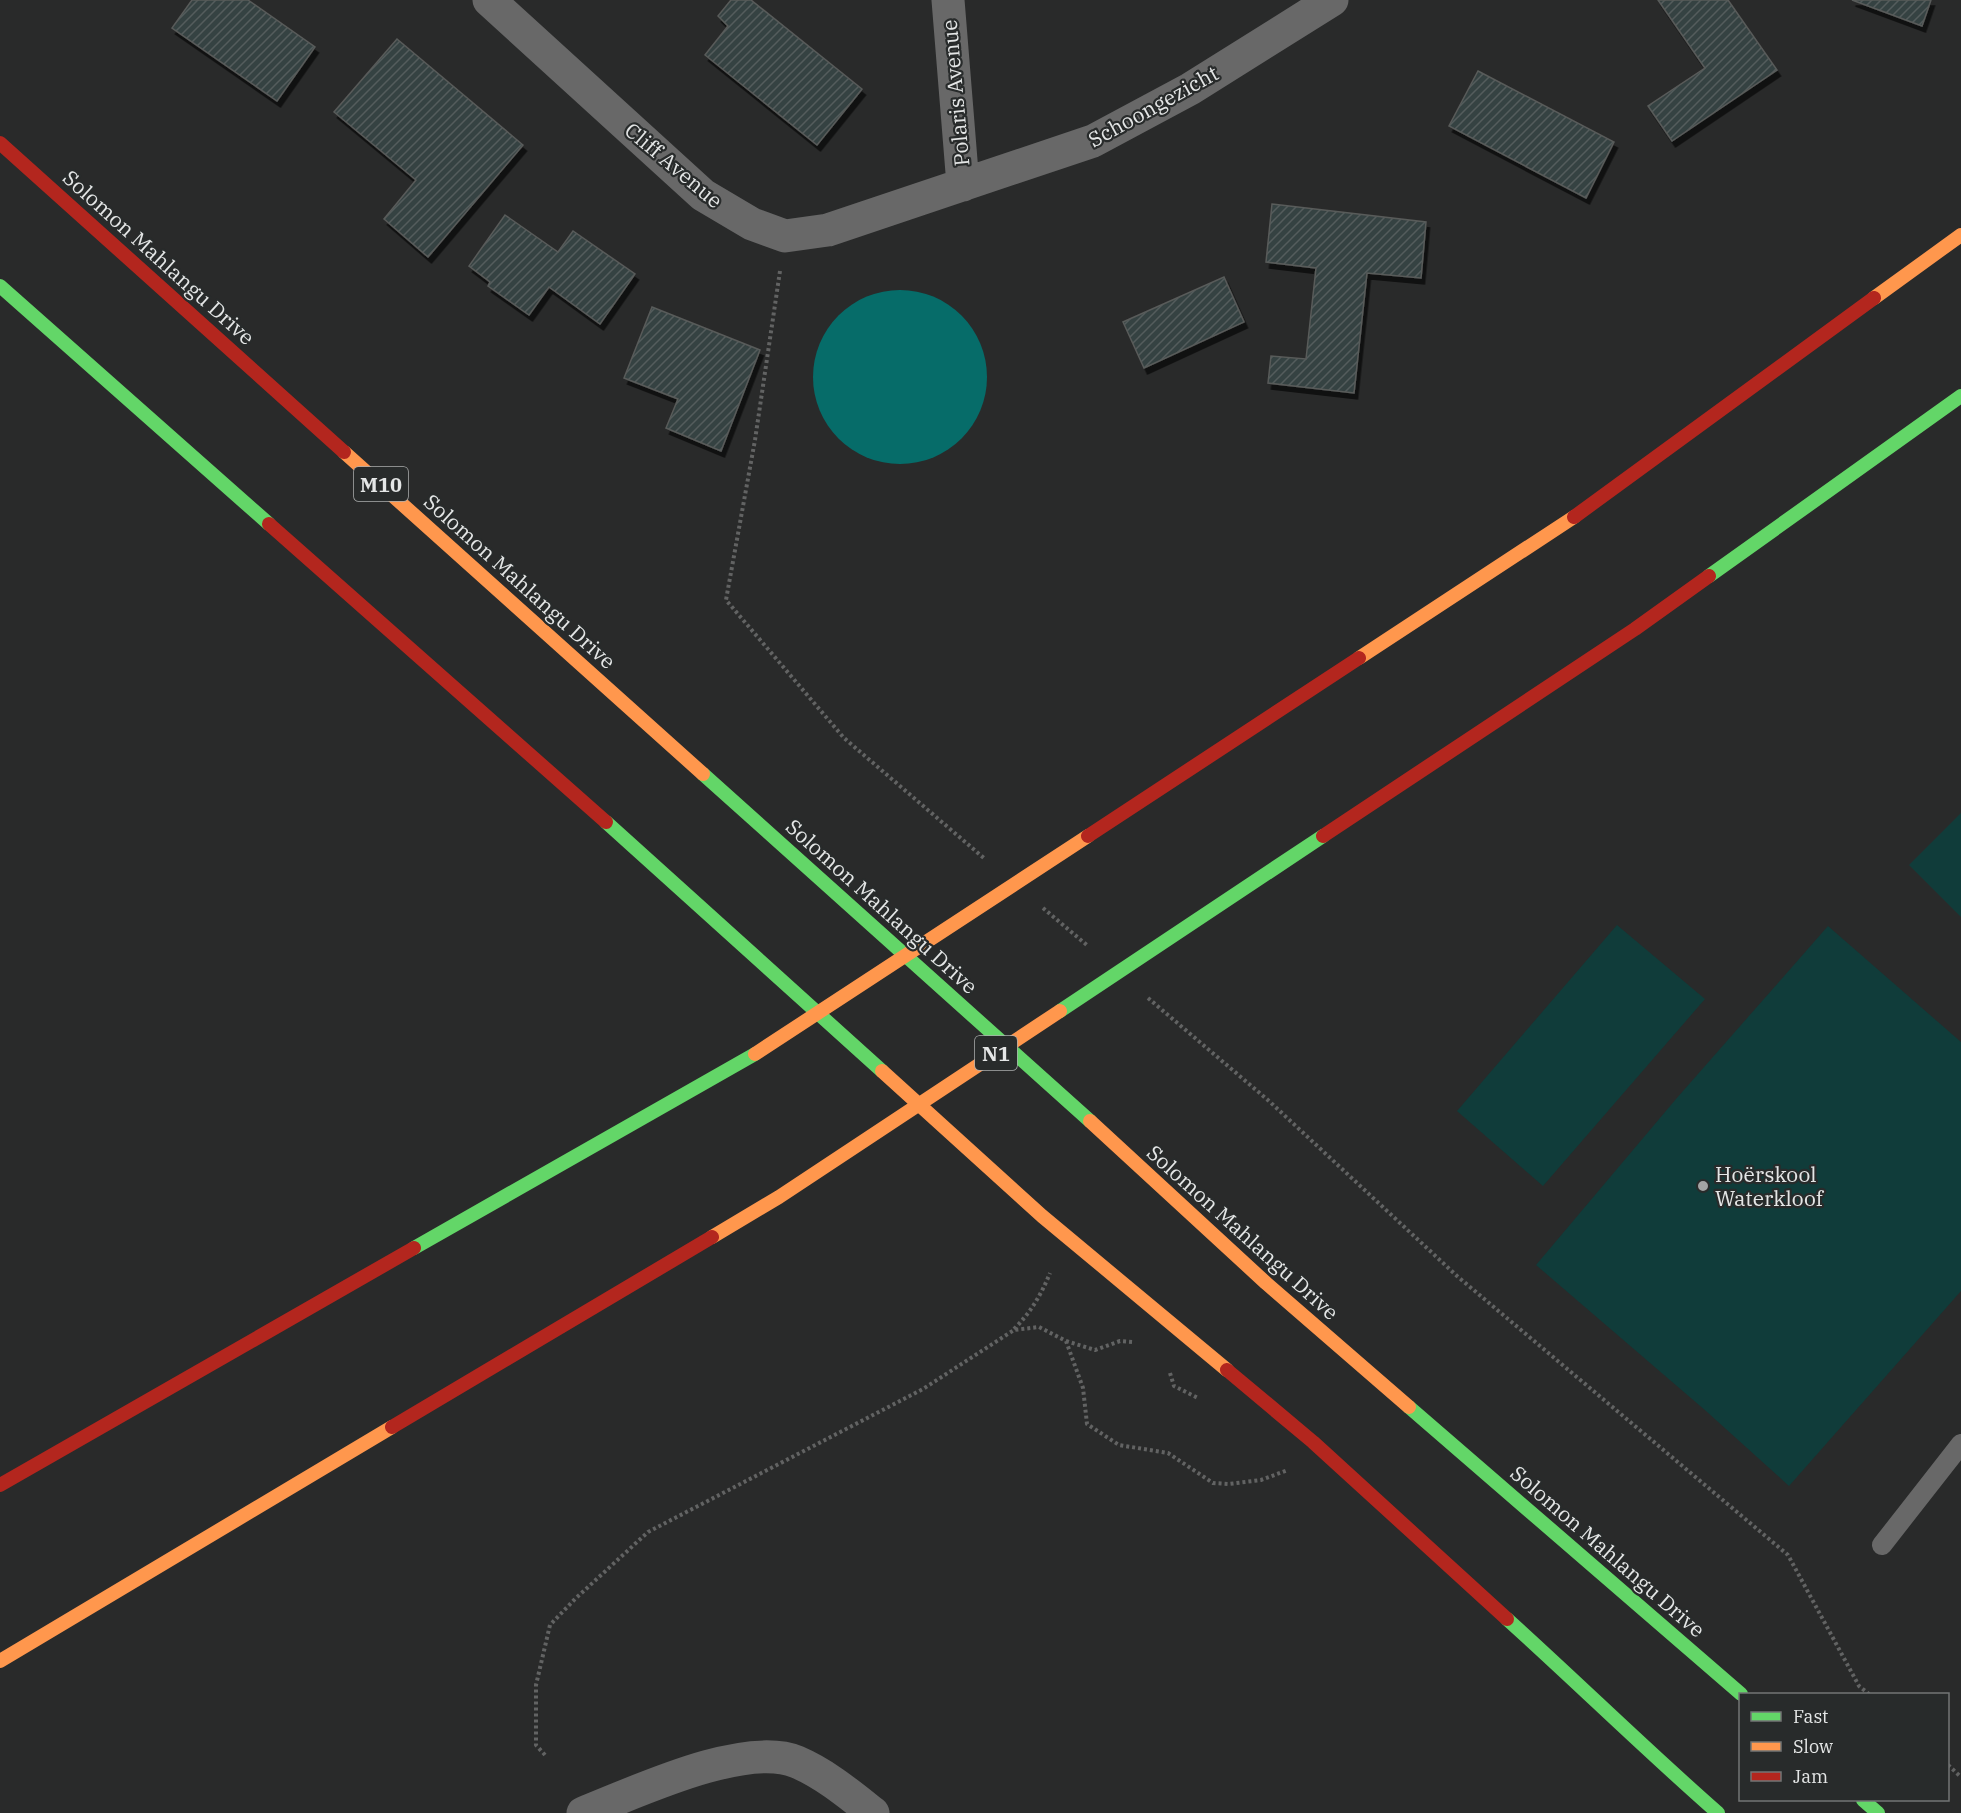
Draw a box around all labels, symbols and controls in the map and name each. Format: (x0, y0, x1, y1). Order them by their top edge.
street label: Polaris Avenue (935, 18, 975, 168)
street label: Schoongezicht (1083, 59, 1223, 153)
street label: Cliff Avenue (619, 116, 729, 214)
street label: Solomon Mahlangu Drive (57, 163, 261, 351)
road number: M10 (354, 467, 408, 501)
street label: Solomon Mahlangu Drive (418, 487, 622, 675)
street label: Solomon Mahlangu Drive (780, 812, 984, 1000)
road number: N1 (975, 1036, 1017, 1070)
street label: Solomon Mahlangu Drive (1141, 1138, 1345, 1326)
place label: Hoërskool Waterkloof (1715, 1160, 1825, 1212)
marker: Hoërskool Waterkloof (1696, 1179, 1710, 1193)
street label: Solomon Mahlangu Drive (1505, 1459, 1711, 1643)
legend (1739, 1693, 1949, 1801)
text: Fast (1793, 1705, 1828, 1728)
text: Slow (1793, 1735, 1833, 1758)
text: Jam (1793, 1765, 1828, 1788)

